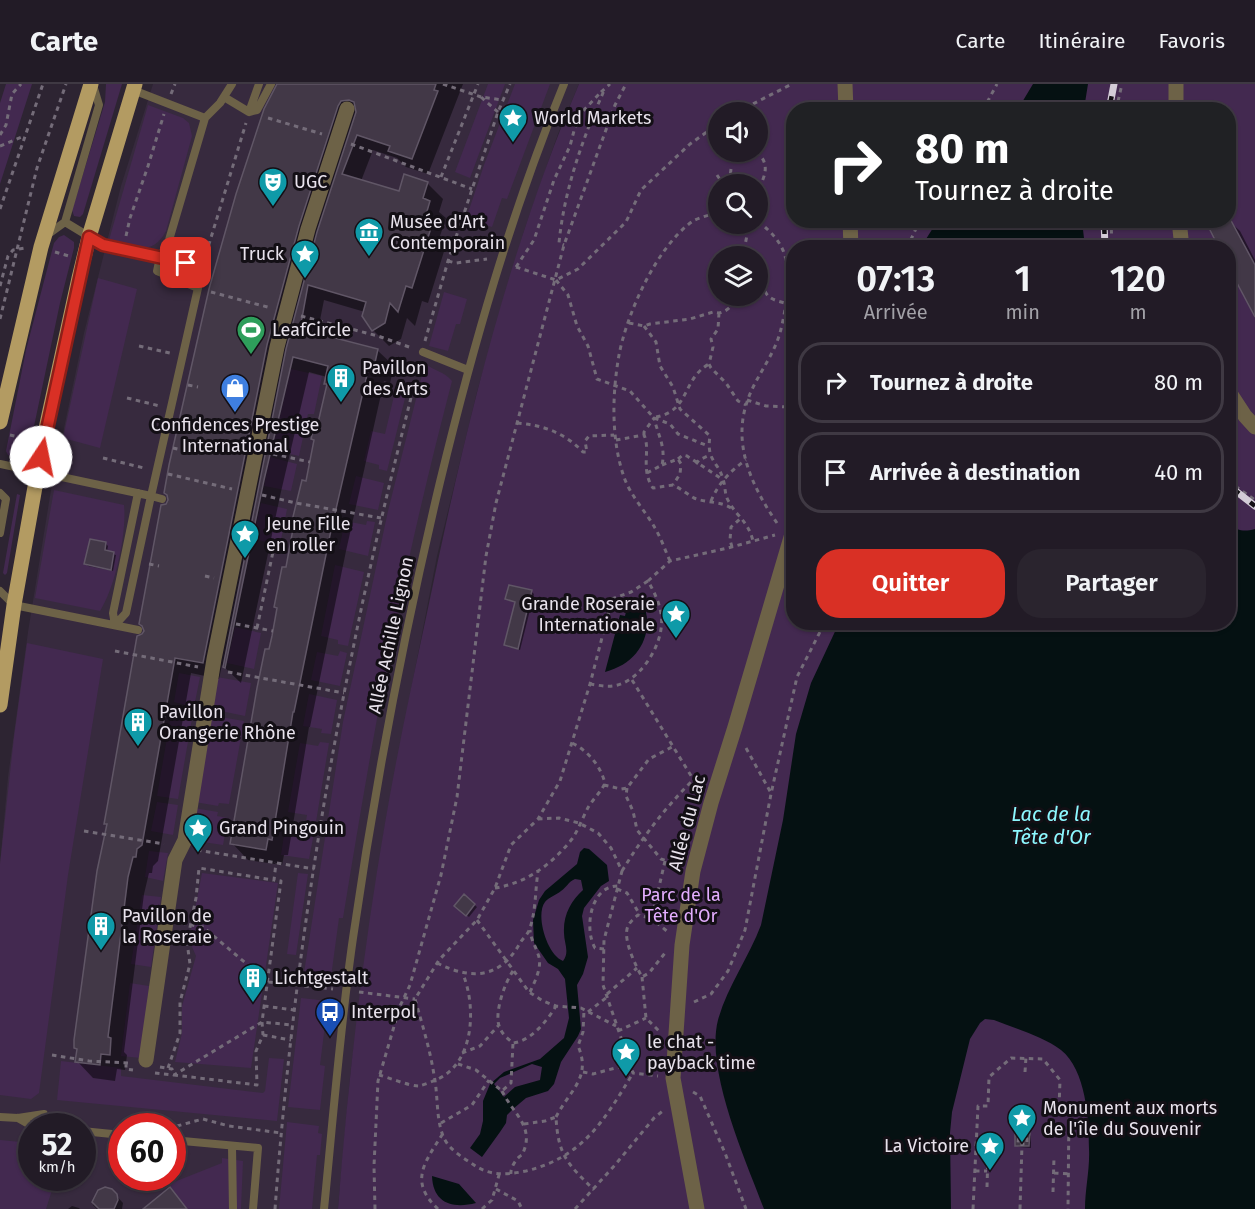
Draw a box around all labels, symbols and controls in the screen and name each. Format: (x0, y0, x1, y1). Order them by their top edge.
text: Carte (30, 25, 98, 58)
text: Carte (956, 28, 1005, 54)
text: Itinéraire (1038, 28, 1125, 54)
text: Favoris (1158, 28, 1225, 54)
place icon: World Markets (497, 102, 529, 144)
map controls (708, 102, 768, 306)
button: sound (708, 102, 768, 162)
place label: World Markets (534, 107, 651, 129)
text: 80 m (915, 124, 1009, 174)
icon: right (816, 126, 894, 204)
theatre icon: UGC (257, 166, 289, 208)
place label: UGC (294, 171, 327, 193)
button: search (708, 174, 768, 234)
text: Tournez à droite (915, 175, 1114, 207)
place label: Musée d'Art Contemporain (390, 211, 505, 254)
museum icon: Musée d'Art Contemporain (353, 216, 385, 258)
pin (160, 237, 211, 288)
place icon: Truck (289, 238, 321, 280)
place label: Truck (240, 243, 285, 265)
icon: arrive (169, 246, 202, 279)
button: layers (708, 246, 768, 306)
text: 07:13 (856, 257, 935, 301)
text: 1 (1014, 257, 1031, 301)
text: 120 (1110, 257, 1166, 301)
text: Arrivée (864, 300, 928, 324)
text: min (1005, 300, 1040, 324)
text: m (1129, 300, 1147, 324)
sports icon: LeafCircle (235, 314, 267, 356)
place label: LeafCircle (272, 319, 351, 341)
place label: Pavillon des Arts (362, 357, 428, 400)
building icon: Pavillon des Arts (325, 362, 357, 404)
icon: right (819, 366, 852, 399)
text: Tournez à droite (870, 369, 1033, 396)
text: 80 m (1154, 369, 1203, 396)
shop icon: Confidences Prestige International (219, 372, 251, 414)
place label: Confidences Prestige International (151, 414, 319, 457)
position arrow (9, 425, 73, 489)
icon: arrive (819, 456, 852, 489)
text: Arrivée à destination (870, 459, 1080, 486)
text: 40 m (1154, 459, 1203, 486)
place label: Jeune Fille en roller (266, 513, 350, 556)
place icon: Jeune Fille en roller (229, 518, 261, 560)
button: Quitter (816, 549, 1005, 618)
button: Partager (1017, 549, 1206, 618)
street label: Allée Achille Lignon (364, 555, 418, 715)
place label: Grande Roseraie Internationale (521, 593, 655, 636)
place icon: Grande Roseraie Internationale (660, 598, 692, 640)
place label: Pavillon Orangerie Rhône (159, 701, 296, 744)
building icon: Pavillon Orangerie Rhône (122, 706, 154, 748)
street label: Allée du Lac (664, 772, 710, 873)
water label: Lac de la Tête d'Or (1011, 802, 1092, 849)
place icon: Grand Pingouin (182, 812, 214, 854)
place label: Grand Pingouin (219, 817, 344, 839)
park label: Parc de la Tête d'Or (641, 884, 721, 927)
place label: Pavillon de la Roseraie (122, 905, 212, 948)
building icon: Pavillon de la Roseraie (85, 910, 117, 952)
building icon: Lichtgestalt (237, 962, 269, 1004)
place label: Lichtgestalt (274, 967, 369, 989)
bus stop icon: Interpol (314, 996, 346, 1038)
place label: Interpol (351, 1001, 416, 1023)
place label: le chat - payback time (647, 1031, 756, 1074)
place icon: le chat - payback time (610, 1036, 642, 1078)
place label: Monument aux morts de l'île du Souvenir (1043, 1097, 1217, 1140)
place icon: Monument aux morts de l'île du Souvenir (1006, 1102, 1038, 1144)
speed limit sign: 60 (108, 1113, 186, 1191)
text: 52 (41, 1127, 73, 1163)
place icon: La Victoire (974, 1130, 1006, 1172)
place label: La Victoire (884, 1135, 969, 1157)
text: km/h (38, 1158, 76, 1176)

